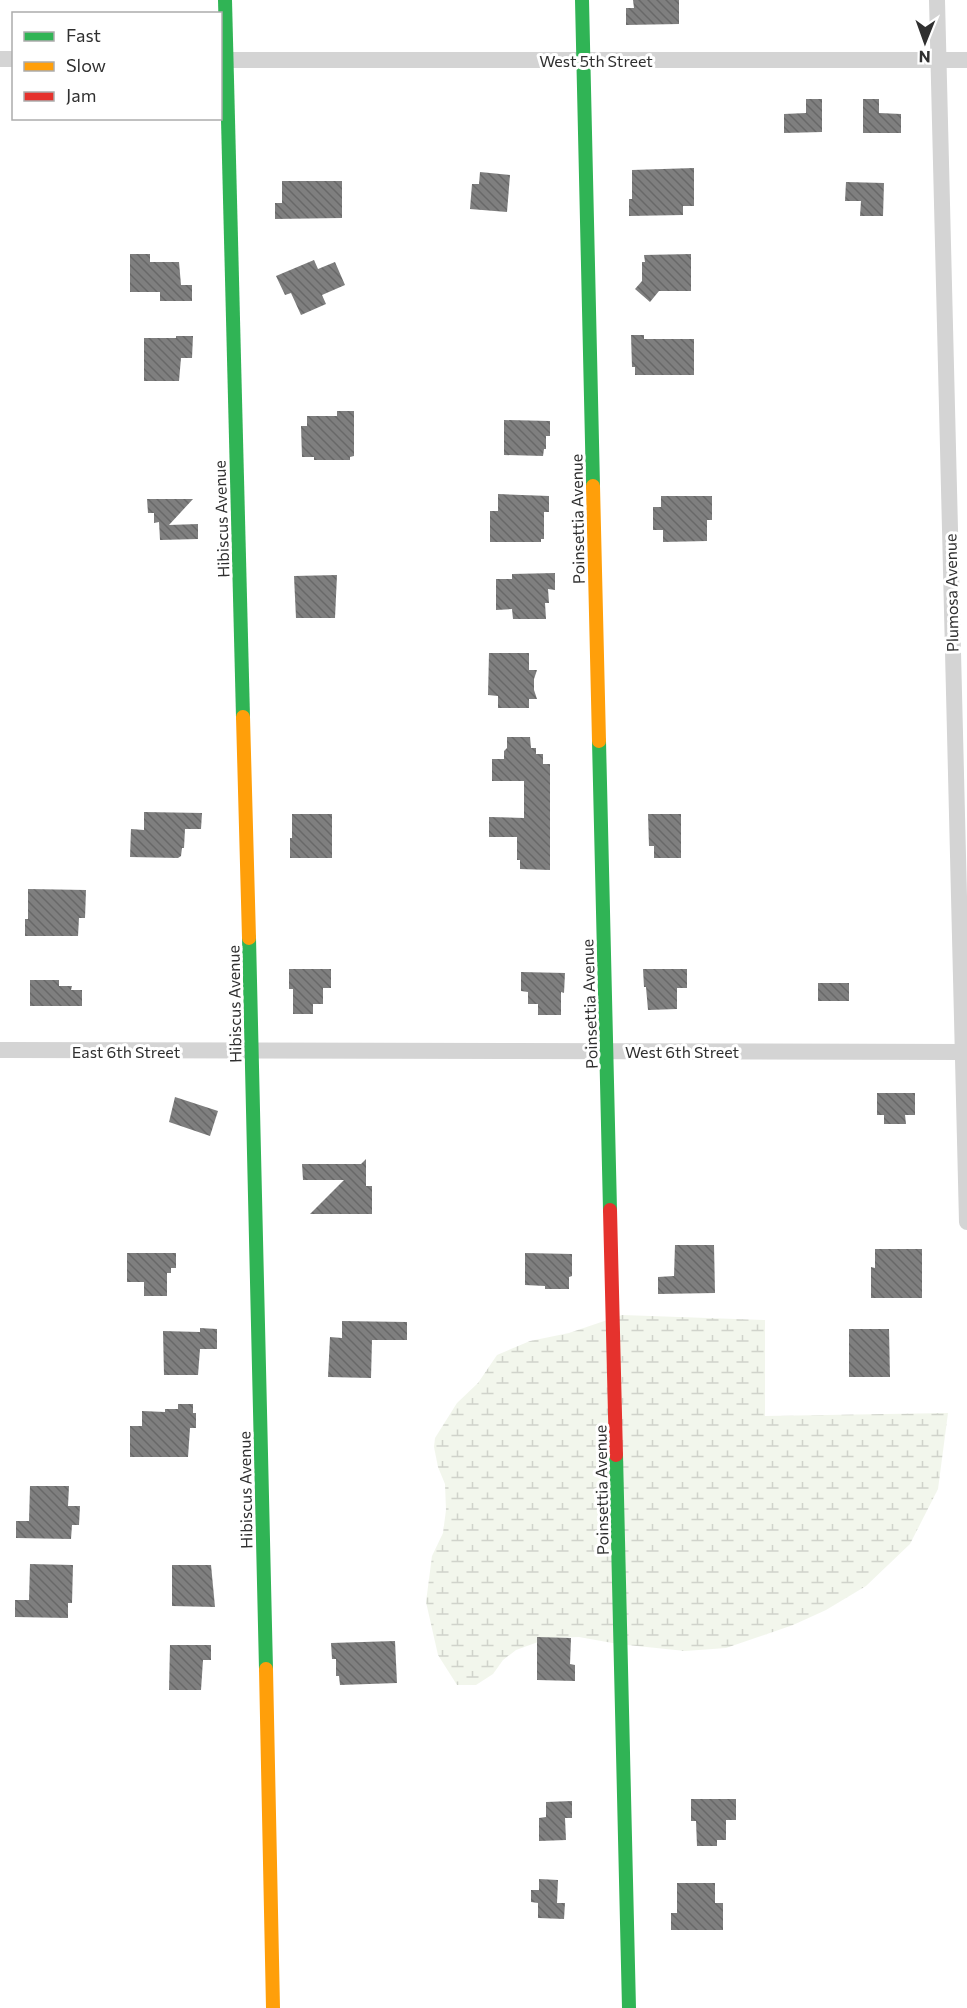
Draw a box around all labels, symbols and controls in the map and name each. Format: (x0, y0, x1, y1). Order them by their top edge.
legend (12, 12, 222, 120)
north arrow (895, 12, 955, 72)
text: Fast (66, 24, 101, 46)
text: N (919, 48, 931, 67)
street label: West 5th Street (539, 51, 653, 70)
text: Slow (66, 54, 106, 76)
text: Jam (66, 84, 96, 106)
street label: Poinsettia Avenue (566, 454, 588, 584)
street label: Hibiscus Avenue (209, 460, 233, 578)
street label: Plumosa Avenue (940, 534, 962, 652)
street label: Poinsettia Avenue (577, 939, 601, 1069)
street label: Hibiscus Avenue (223, 945, 245, 1063)
street label: East 6th Street (72, 1042, 181, 1061)
street label: West 6th Street (625, 1042, 740, 1061)
street label: Poinsettia Avenue (590, 1425, 612, 1555)
street label: Hibiscus Avenue (234, 1431, 256, 1549)

